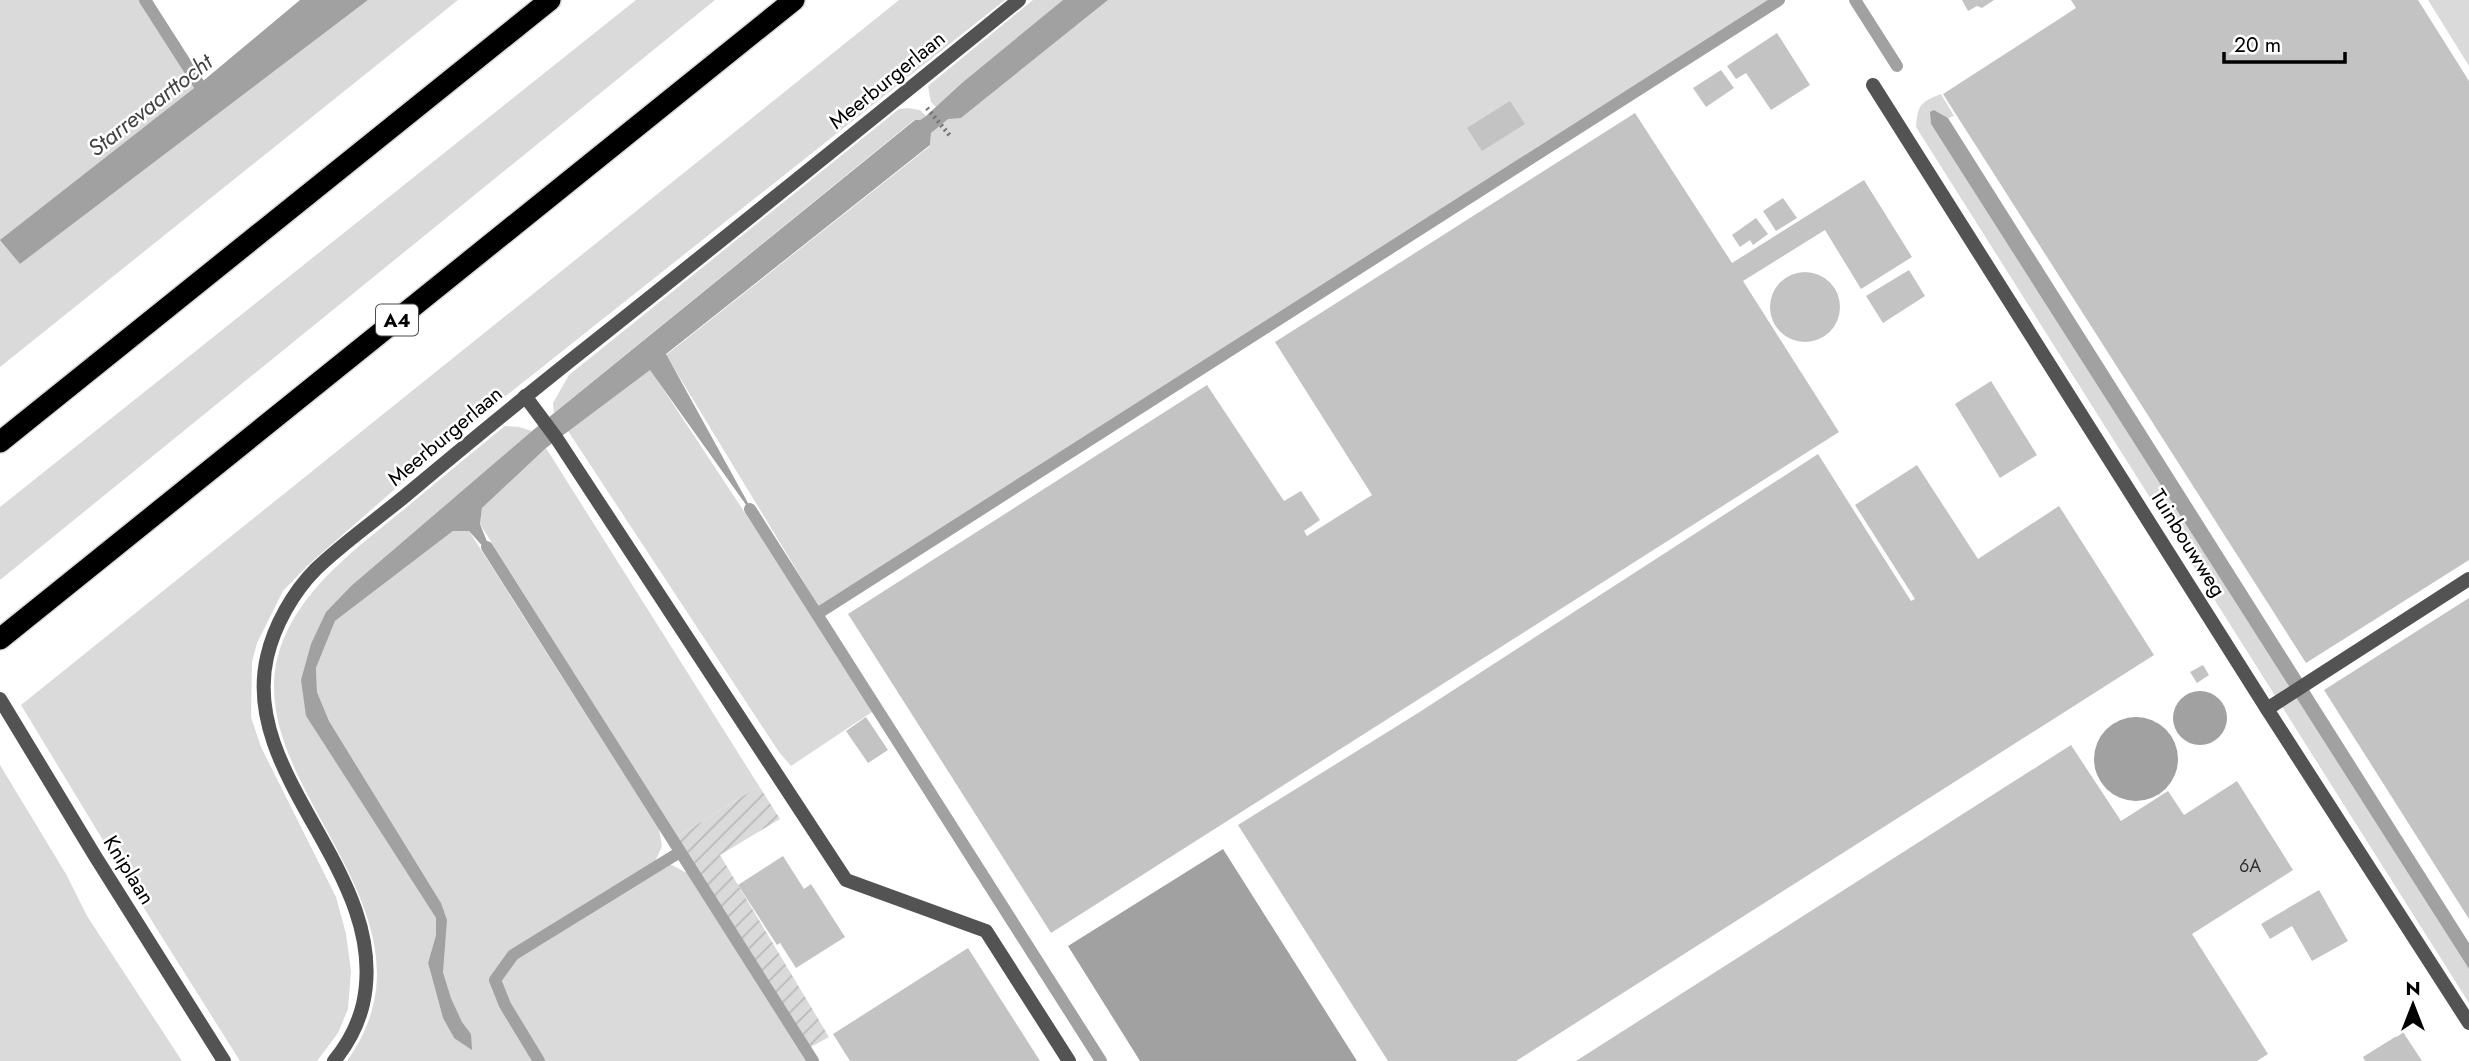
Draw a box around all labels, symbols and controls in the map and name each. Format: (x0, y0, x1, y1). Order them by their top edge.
scale bar (2224, 21, 2345, 65)
street label: Meerburgerlaan (822, 24, 952, 136)
text: 20 m (2234, 30, 2281, 60)
water label: Starrevaarttocht (80, 44, 221, 165)
road number: A4 (376, 304, 418, 336)
street label: Meerburgerlaan (381, 379, 509, 493)
street label: Tuinbouwweg (2143, 483, 2233, 603)
street label: Kniplaan (96, 830, 162, 910)
house number: 6A (2239, 853, 2261, 879)
north arrow (2378, 970, 2448, 1040)
text: N (2405, 975, 2421, 1002)

